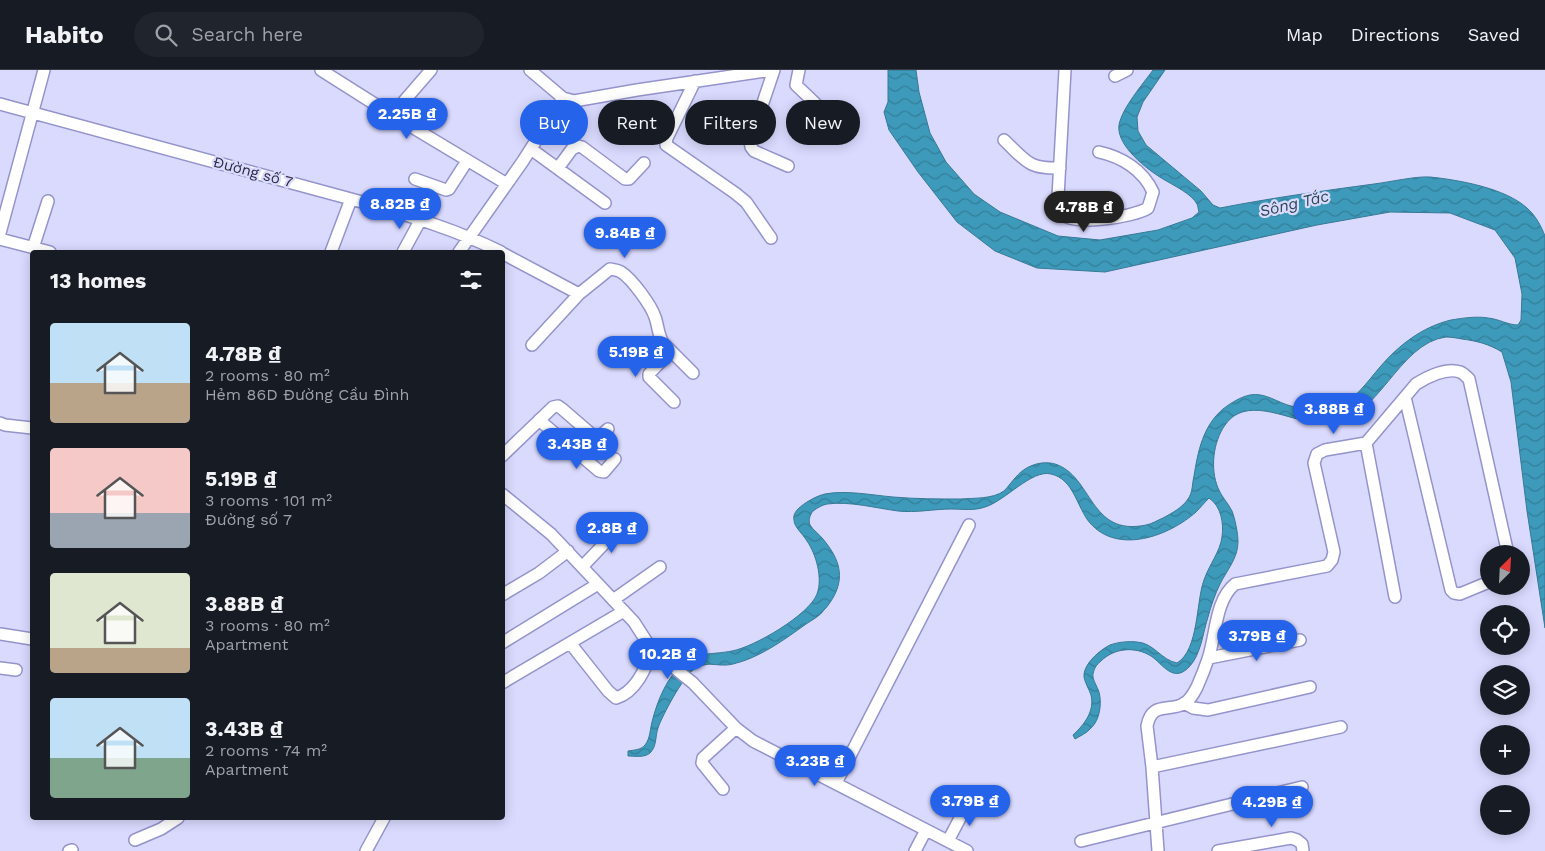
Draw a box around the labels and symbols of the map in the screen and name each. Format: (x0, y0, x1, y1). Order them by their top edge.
pin: 2.25B ₫ (361, 98, 453, 140)
street label: Đường số 7 (211, 153, 295, 191)
water label: Sông Tắc (1258, 186, 1331, 221)
pin: 8.82B ₫ (354, 188, 446, 230)
pin: 4.78B ₫ (1038, 190, 1130, 233)
pin: 9.84B ₫ (579, 216, 671, 259)
pin: 5.19B ₫ (590, 336, 682, 378)
pin: 3.88B ₫ (1288, 392, 1380, 435)
pin: 3.43B ₫ (531, 428, 623, 470)
pin: 2.8B ₫ (571, 512, 653, 554)
north arrow (1480, 545, 1530, 595)
pin: 3.79B ₫ (1211, 620, 1303, 662)
pin: 10.2B ₫ (622, 638, 714, 680)
pin: 3.23B ₫ (769, 744, 861, 787)
pin: 3.79B ₫ (924, 784, 1016, 827)
pin: 4.29B ₫ (1226, 786, 1318, 828)

